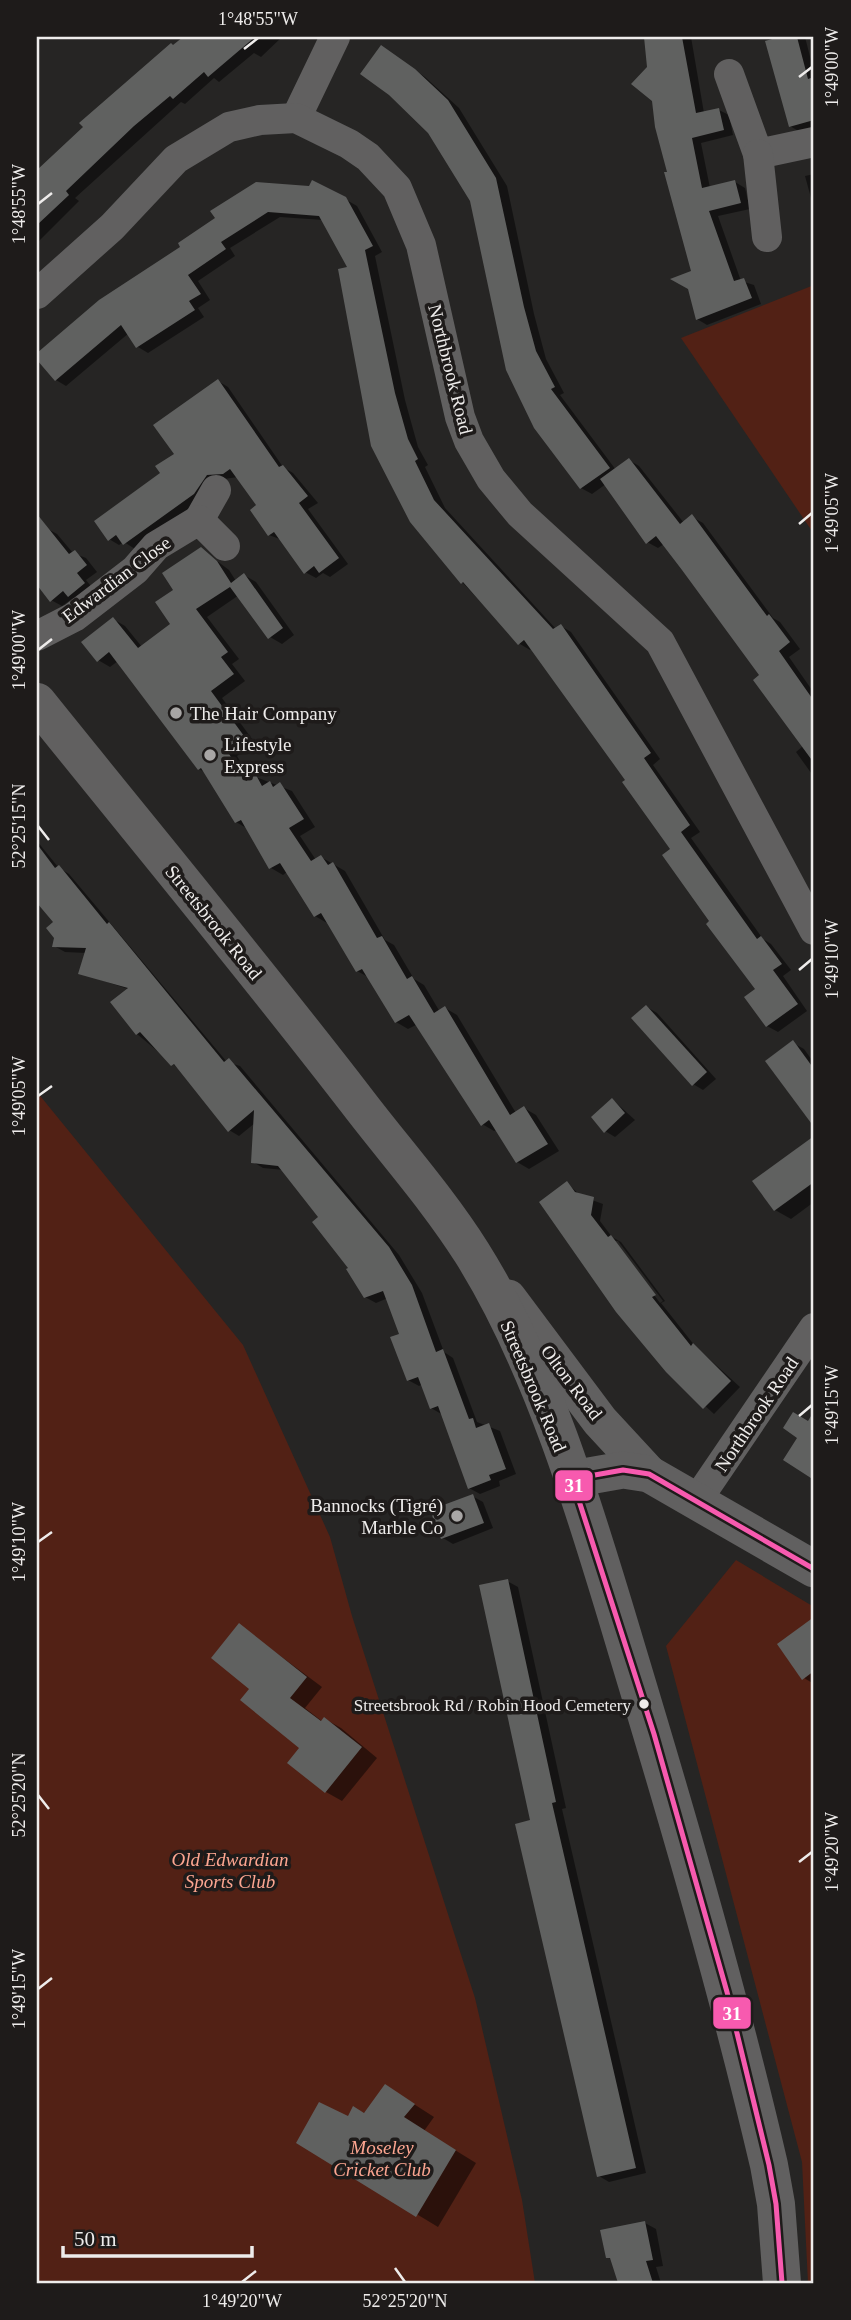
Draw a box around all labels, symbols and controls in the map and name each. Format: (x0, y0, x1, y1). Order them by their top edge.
text: 1°48'55"W (218, 9, 298, 29)
text: 1°49'00"W (822, 27, 842, 107)
text: 1°48'55"W (9, 164, 29, 244)
street label: Northbrook Road (424, 302, 477, 437)
text: 1°49'05"W (822, 473, 842, 553)
street label: Edwardian Close (58, 532, 175, 627)
text: 1°49'00"W (9, 610, 29, 690)
place label: The Hair Company (190, 703, 337, 724)
marker: The Hair Company (168, 705, 184, 721)
place label: Lifestyle Express (224, 734, 292, 777)
marker: Lifestyle Express (202, 747, 218, 763)
text: 52°25'15"N (9, 784, 29, 868)
street label: Streetsbrook Road (161, 861, 266, 984)
text: 1°49'10"W (822, 919, 842, 999)
text: 1°49'05"W (9, 1056, 29, 1136)
street label: Streetsbrook Road (496, 1317, 571, 1456)
street label: Olton Road (537, 1341, 607, 1424)
street label: Northbrook Road (710, 1353, 803, 1475)
text: 1°49'15"W (822, 1365, 842, 1445)
line badge: 31 (554, 1469, 594, 1502)
text: 31 (565, 1475, 584, 1496)
place label: Bannocks (Tigré) Marble Co (310, 1495, 443, 1538)
text: 1°49'10"W (9, 1502, 29, 1582)
marker: Bannocks (Tigré) Marble Co (449, 1508, 465, 1524)
place label: Streetsbrook Rd / Robin Hood Cemetery (354, 1696, 631, 1715)
marker: Streetsbrook Rd / Robin Hood Cemetery (637, 1697, 651, 1711)
text: 52°25'20"N (9, 1753, 29, 1837)
text: 1°49'20"W (822, 1812, 842, 1892)
park label: Old Edwardian Sports Club (172, 1849, 289, 1892)
text: 1°49'15"W (9, 1949, 29, 2029)
line badge: 31 (712, 1996, 752, 2030)
text: 31 (723, 2003, 742, 2024)
park label: Moseley Cricket Club (333, 2137, 431, 2180)
scale bar (63, 2215, 252, 2259)
text: 50 m (74, 2227, 117, 2251)
text: 1°49'20"W (202, 2291, 282, 2311)
text: 52°25'20"N (363, 2291, 447, 2311)

